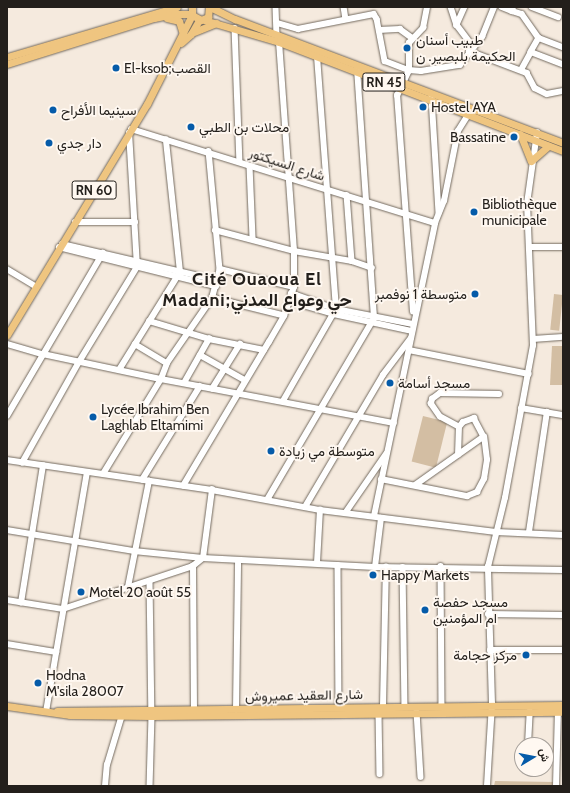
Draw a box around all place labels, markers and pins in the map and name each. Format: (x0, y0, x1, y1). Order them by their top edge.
place label: طبيب أسنان الحكيمة بلبصير. ن (416, 32, 515, 64)
marker: طبيب أسنان الحكيمة بلبصير. ن (401, 42, 413, 54)
place label: El-ksob;القصب (124, 60, 211, 76)
marker: El-ksob;القصب (111, 63, 121, 73)
place label: Hostel AYA (431, 99, 496, 115)
place label: سينيما الأفراح (61, 102, 136, 118)
marker: Hostel AYA (418, 102, 428, 112)
marker: سينيما الأفراح (48, 105, 58, 115)
place label: محلات بن الطبي (199, 119, 289, 135)
marker: محلات بن الطبي (186, 122, 196, 132)
place label: Bassatine (450, 129, 506, 145)
marker: Bassatine (509, 132, 519, 142)
place label: دار جدي (57, 135, 102, 151)
marker: دار جدي (44, 138, 54, 148)
place label: Bibliothèque municipale (482, 196, 557, 228)
marker: Bibliothèque municipale (469, 207, 479, 217)
place label: متوسطة 1 نوفمبر (375, 286, 467, 302)
marker: متوسطة 1 نوفمبر (470, 289, 480, 299)
place label: مسجد أسامة (398, 375, 470, 391)
marker: مسجد أسامة (385, 378, 395, 388)
place label: Lycée Ibrahim Ben Laghlab Eltamimi (101, 401, 209, 434)
marker: Lycée Ibrahim Ben Laghlab Eltamimi (88, 412, 98, 422)
place label: متوسطة مي زيادة (279, 443, 375, 459)
marker: متوسطة مي زيادة (266, 446, 276, 456)
place label: Happy Markets (381, 567, 469, 583)
marker: Happy Markets (368, 570, 378, 580)
place label: Motel 20 août 55 (89, 584, 191, 600)
marker: Motel 20 août 55 (76, 587, 86, 597)
place label: مسجد حفصة ام المؤمنين (433, 594, 508, 626)
marker: مسجد حفصة ام المؤمنين (420, 605, 430, 615)
place label: مركز حجامة (453, 647, 517, 663)
marker: مركز حجامة (520, 649, 532, 661)
place label: Hodna M'sila 28007 (46, 667, 124, 700)
marker: Hodna M'sila 28007 (33, 678, 43, 688)

